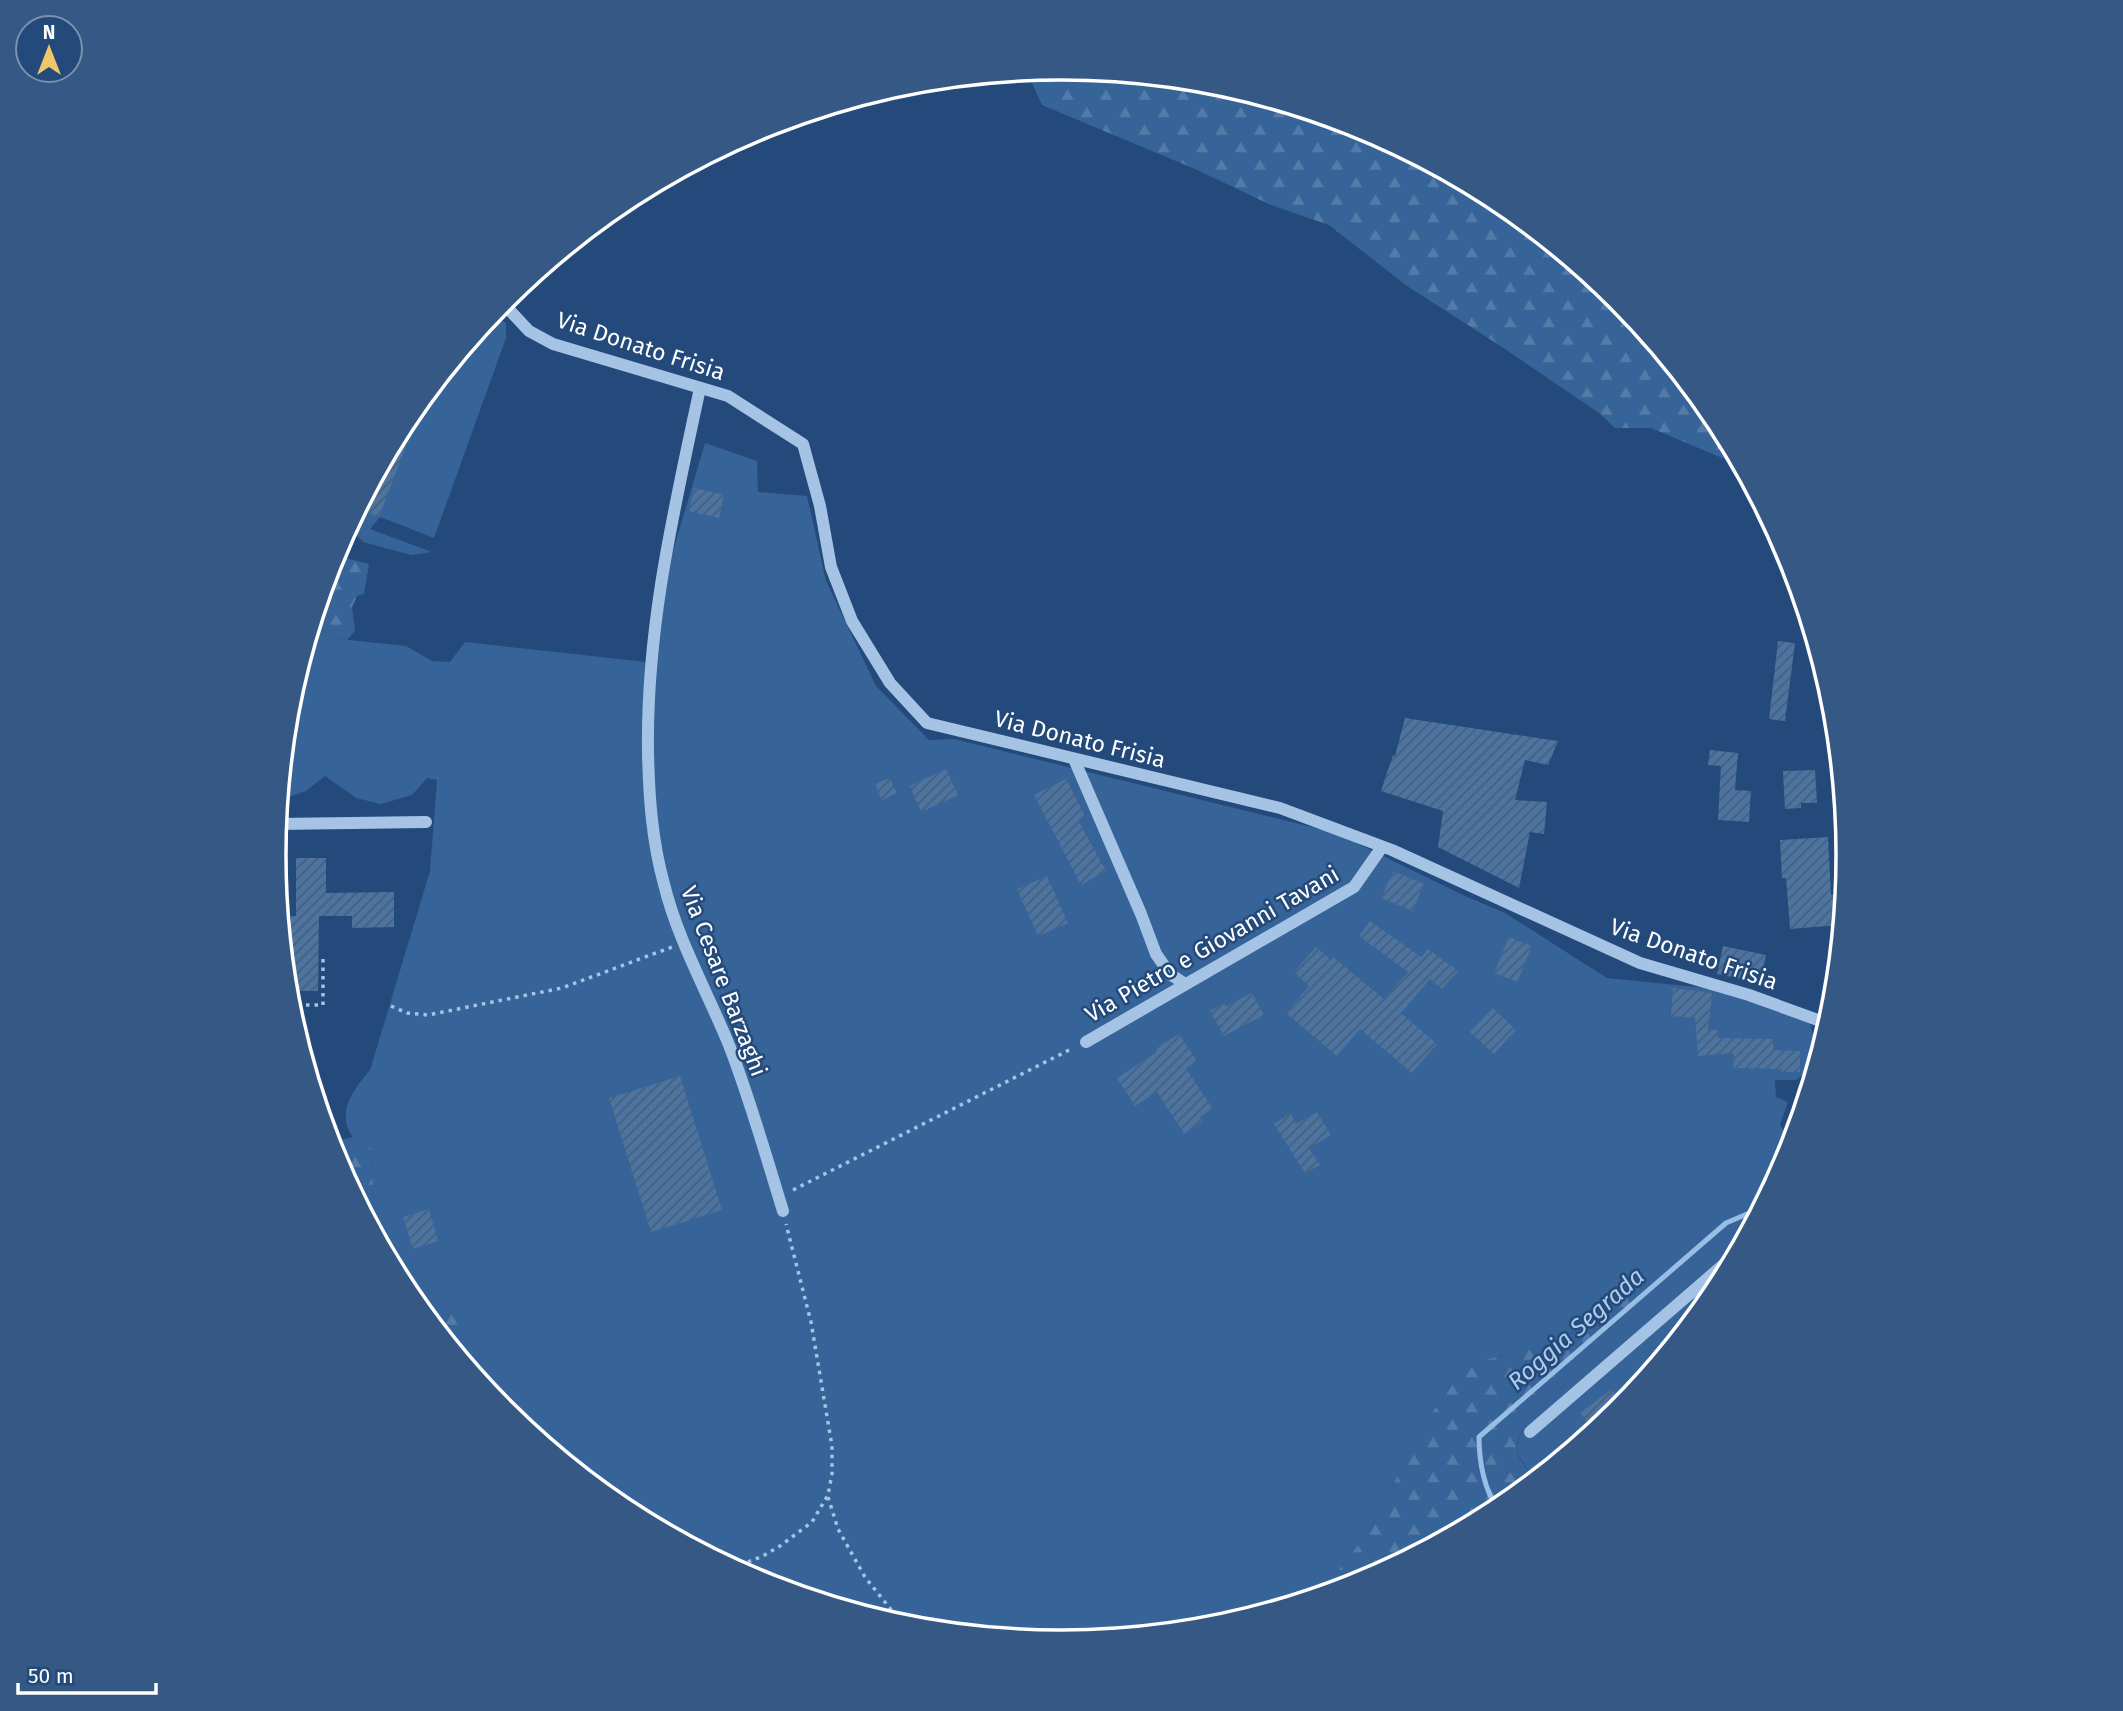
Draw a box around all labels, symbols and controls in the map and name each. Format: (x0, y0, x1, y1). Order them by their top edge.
north arrow (14, 14, 84, 84)
text: N (43, 21, 55, 44)
street label: Via Donato Frisia (553, 306, 729, 386)
street label: Via Donato Frisia (992, 704, 1168, 774)
street label: Via Pietro e Giovanni Tavani (1080, 860, 1344, 1028)
street label: Via Cesare Barzaghi (675, 882, 773, 1080)
street label: Via Donato Frisia (1607, 912, 1781, 996)
water label: Roggia Segrada (1502, 1262, 1650, 1396)
scale bar (18, 1652, 156, 1696)
text: 50 m (28, 1663, 74, 1689)

